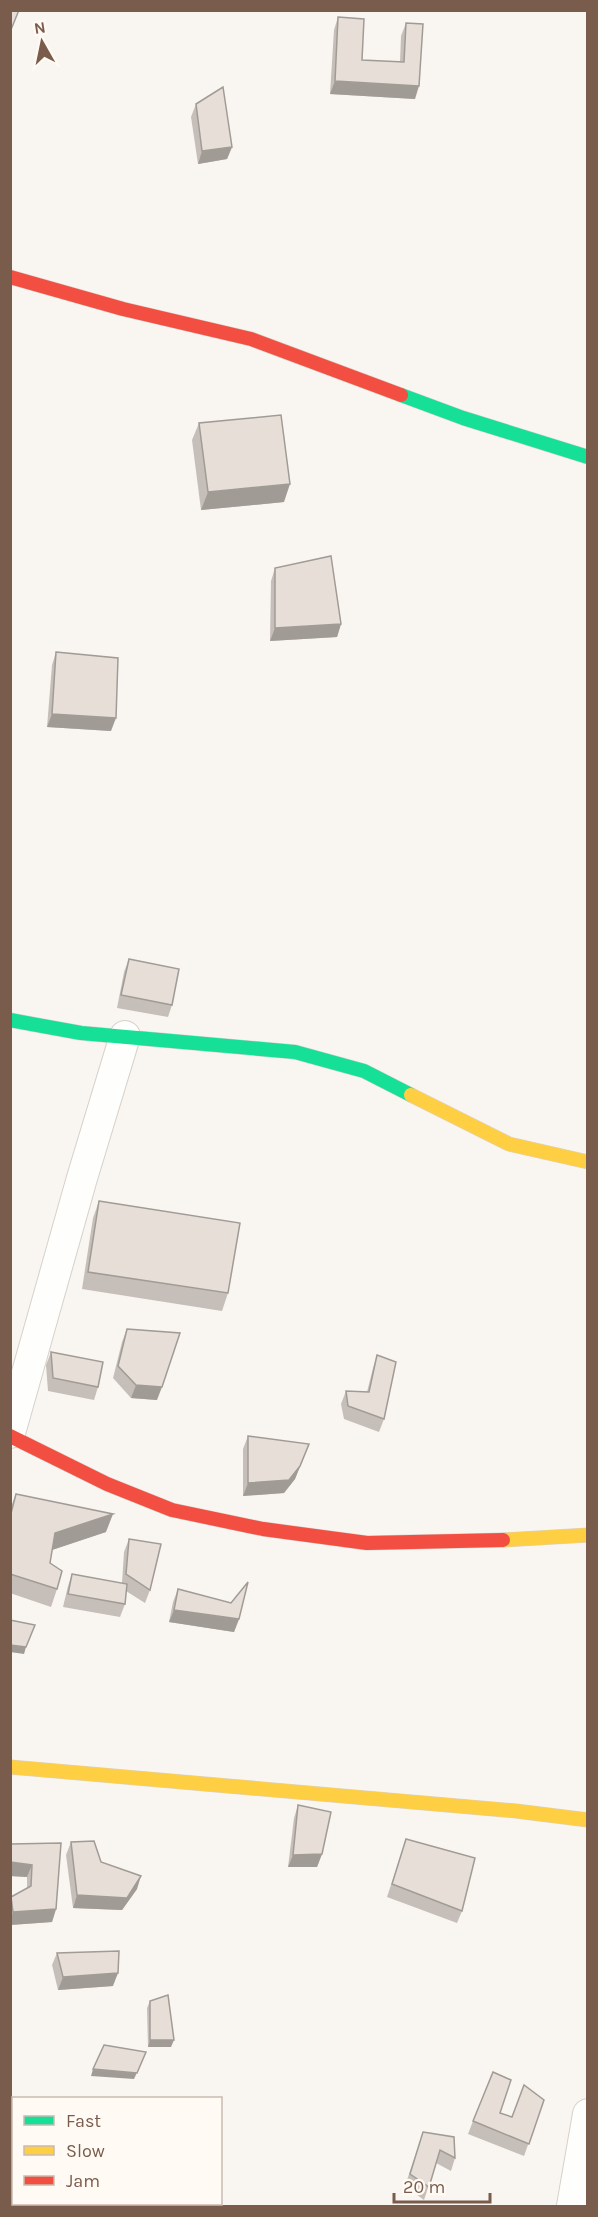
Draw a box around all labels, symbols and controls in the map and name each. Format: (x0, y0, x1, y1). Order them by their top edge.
north arrow (12, 12, 72, 72)
text: N (33, 17, 47, 38)
legend (12, 2097, 222, 2205)
text: Fast (66, 2110, 101, 2132)
text: Slow (66, 2140, 105, 2162)
scale bar (394, 2166, 490, 2204)
text: Jam (66, 2170, 100, 2192)
text: 20 m (403, 2176, 445, 2198)

